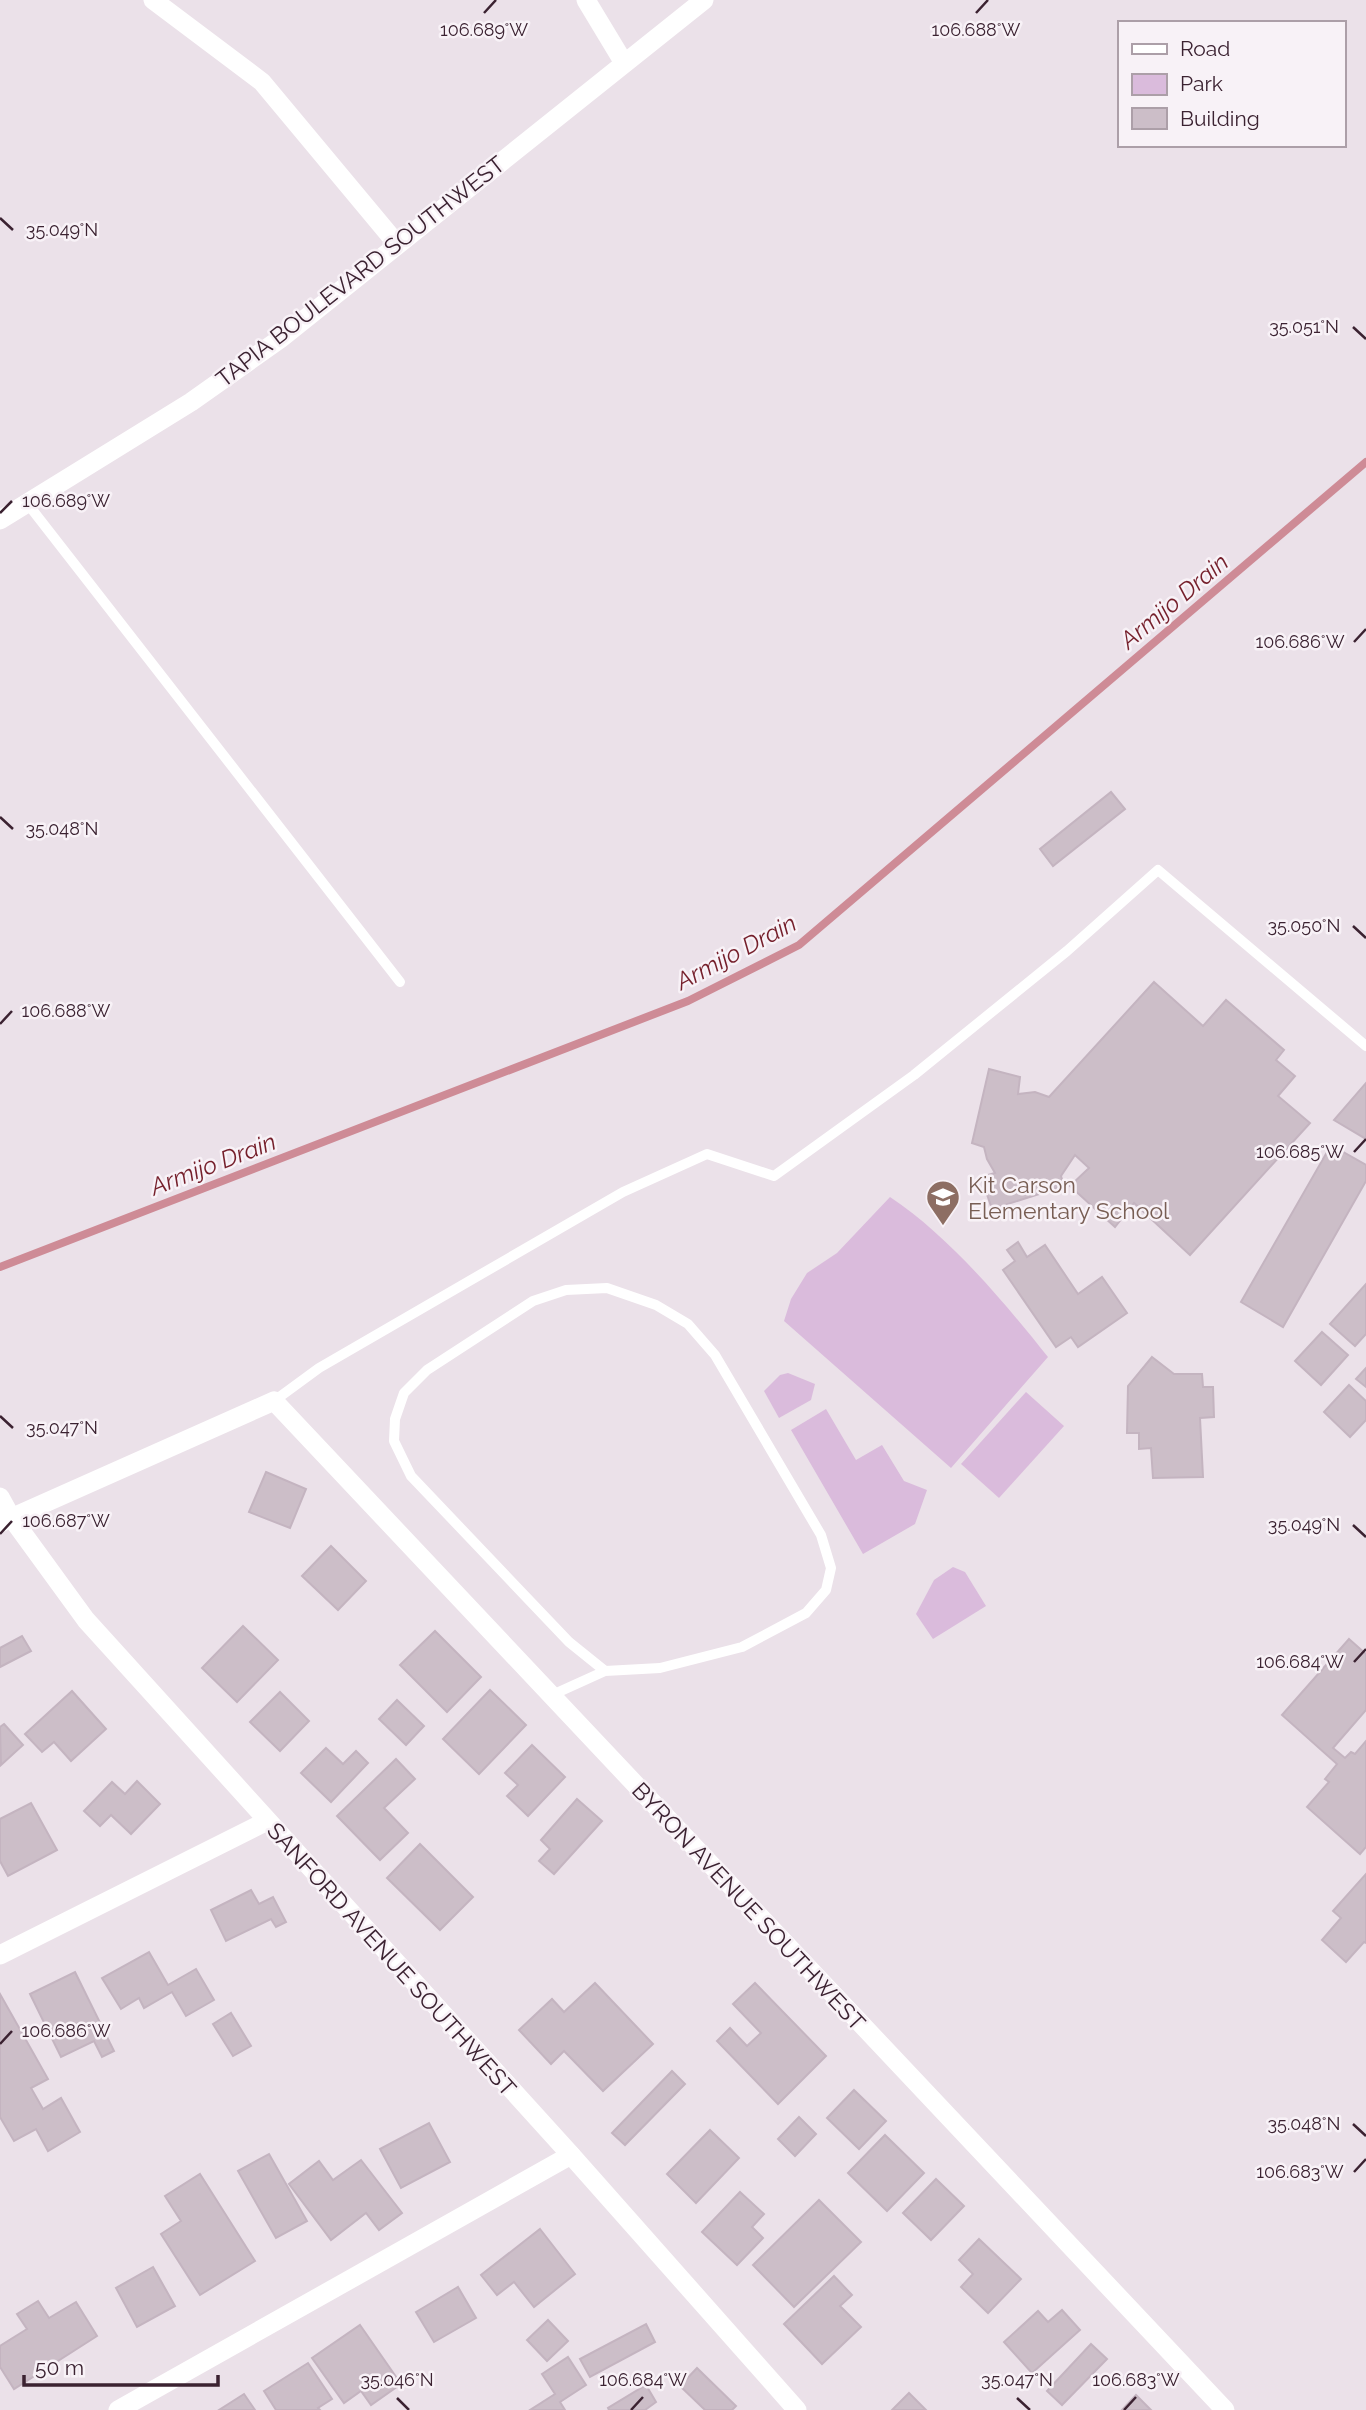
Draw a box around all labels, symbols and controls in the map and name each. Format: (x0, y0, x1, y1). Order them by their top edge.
text: 106.689°W (440, 19, 528, 40)
text: 106.688°W (932, 19, 1021, 40)
legend (1118, 21, 1345, 147)
text: Road (1180, 36, 1230, 61)
text: Park (1180, 71, 1223, 96)
text: Building (1180, 106, 1260, 131)
street label: TAPIA BOULEVARD SOUTHWEST (210, 150, 510, 392)
text: 35.049°N (26, 219, 98, 240)
text: 35.051°N (1269, 316, 1339, 337)
text: 106.689°W (22, 490, 110, 511)
water label: Armijo Drain (1112, 547, 1234, 656)
text: 106.686°W (1256, 631, 1345, 652)
text: 35.048°N (25, 818, 99, 839)
water label: Armijo Drain (669, 908, 801, 997)
text: 35.050°N (1268, 915, 1341, 936)
text: 106.688°W (22, 1000, 111, 1021)
water label: Armijo Drain (144, 1127, 280, 1202)
text: 106.685°W (1256, 1141, 1344, 1162)
place label: Kit Carson Elementary School (968, 1171, 1170, 1224)
school or university icon: Kit Carson Elementary School (924, 1178, 962, 1227)
text: 35.047°N (26, 1417, 98, 1438)
text: 106.687°W (22, 1510, 110, 1531)
text: 35.049°N (1268, 1514, 1340, 1535)
text: 106.684°W (1256, 1651, 1344, 1672)
street label: BYRON AVENUE SOUTHWEST (627, 1776, 871, 2036)
street label: SANFORD AVENUE SOUTHWEST (262, 1817, 522, 2101)
text: 106.686°W (22, 2020, 111, 2041)
text: 35.048°N (1267, 2113, 1341, 2134)
text: 106.683°W (1256, 2161, 1344, 2182)
scale bar (24, 2344, 219, 2388)
text: 50 m (35, 2355, 84, 2380)
text: 35.046°N (360, 2369, 434, 2390)
text: 106.684°W (599, 2369, 687, 2390)
text: 35.047°N (981, 2369, 1053, 2390)
text: 106.683°W (1092, 2369, 1180, 2390)

